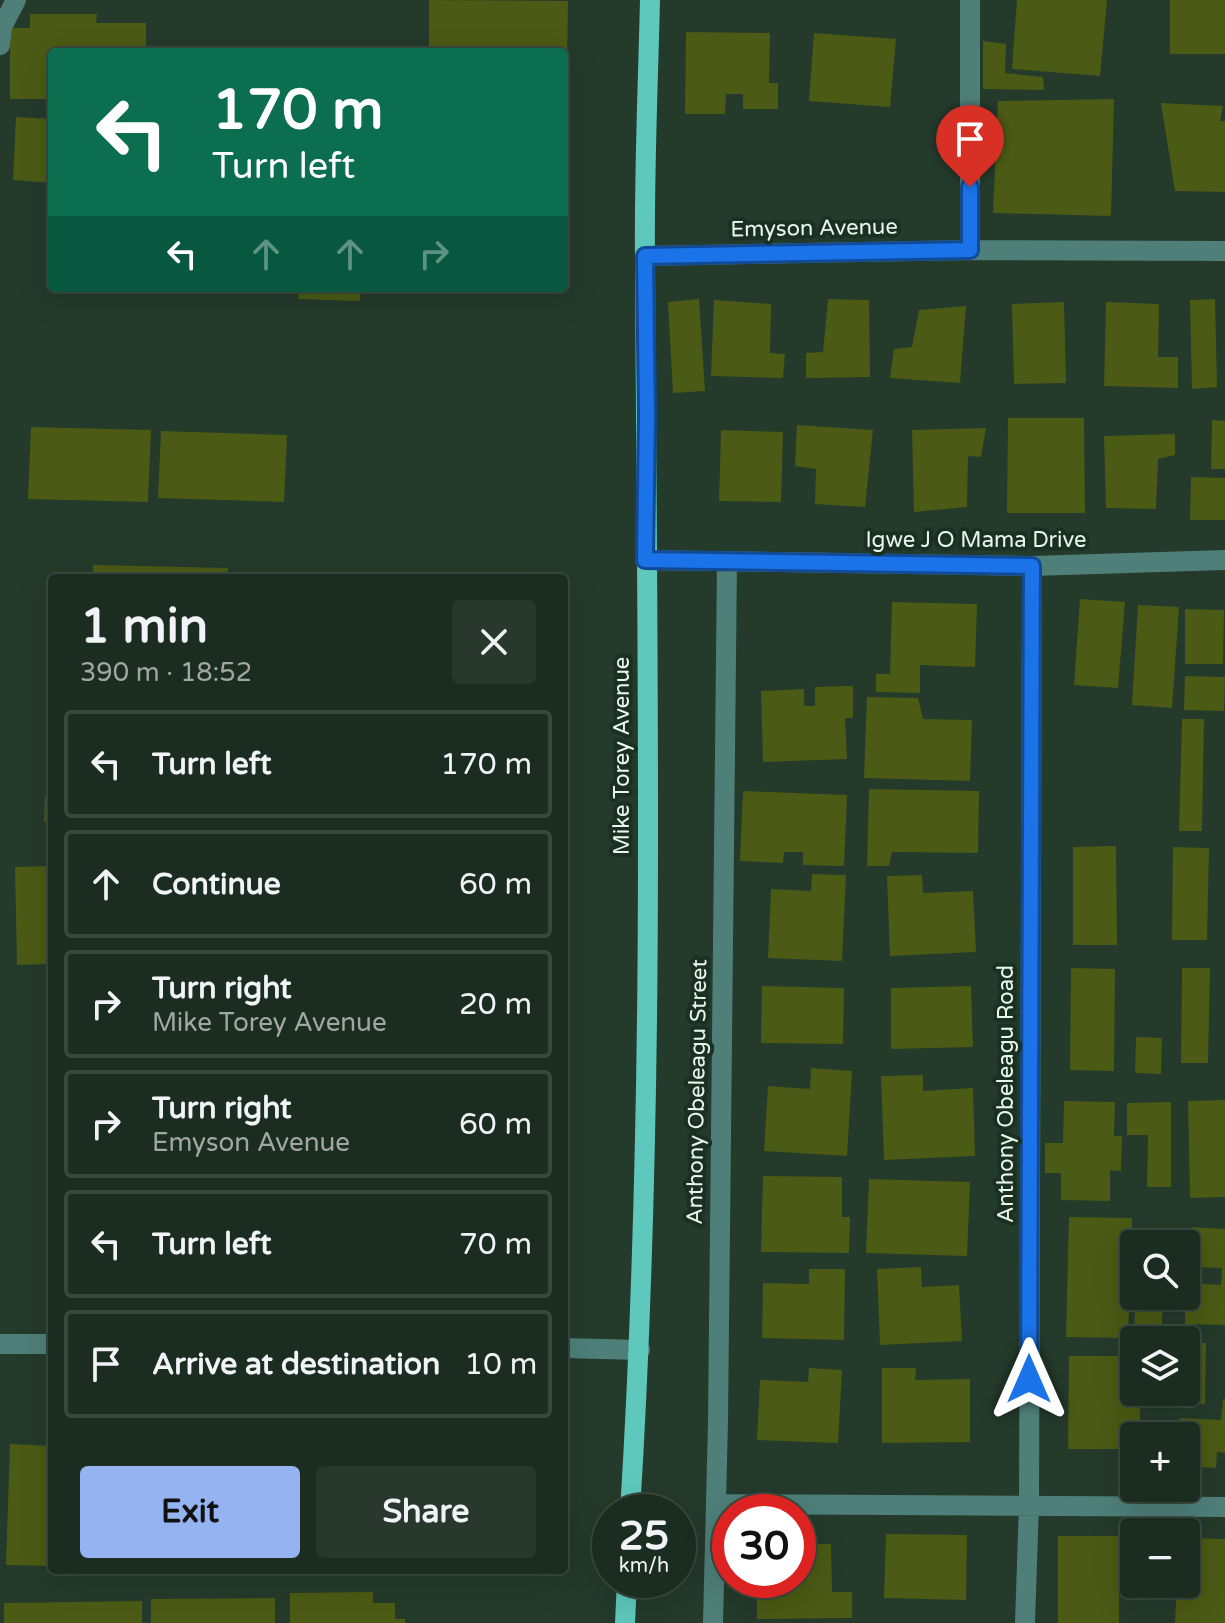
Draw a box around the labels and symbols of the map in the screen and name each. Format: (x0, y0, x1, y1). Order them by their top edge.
pin (936, 105, 1004, 187)
street label: Emyson Avenue (730, 214, 898, 242)
street label: Igwe J O Mama Drive (866, 527, 1086, 553)
street label: Mike Torey Avenue (609, 657, 635, 855)
street label: Anthony Obeleagu Street (682, 959, 712, 1225)
street label: Anthony Obeleagu Road (993, 965, 1019, 1223)
position arrow (987, 1337, 1071, 1421)
speed limit sign: 30 (712, 1494, 816, 1598)

